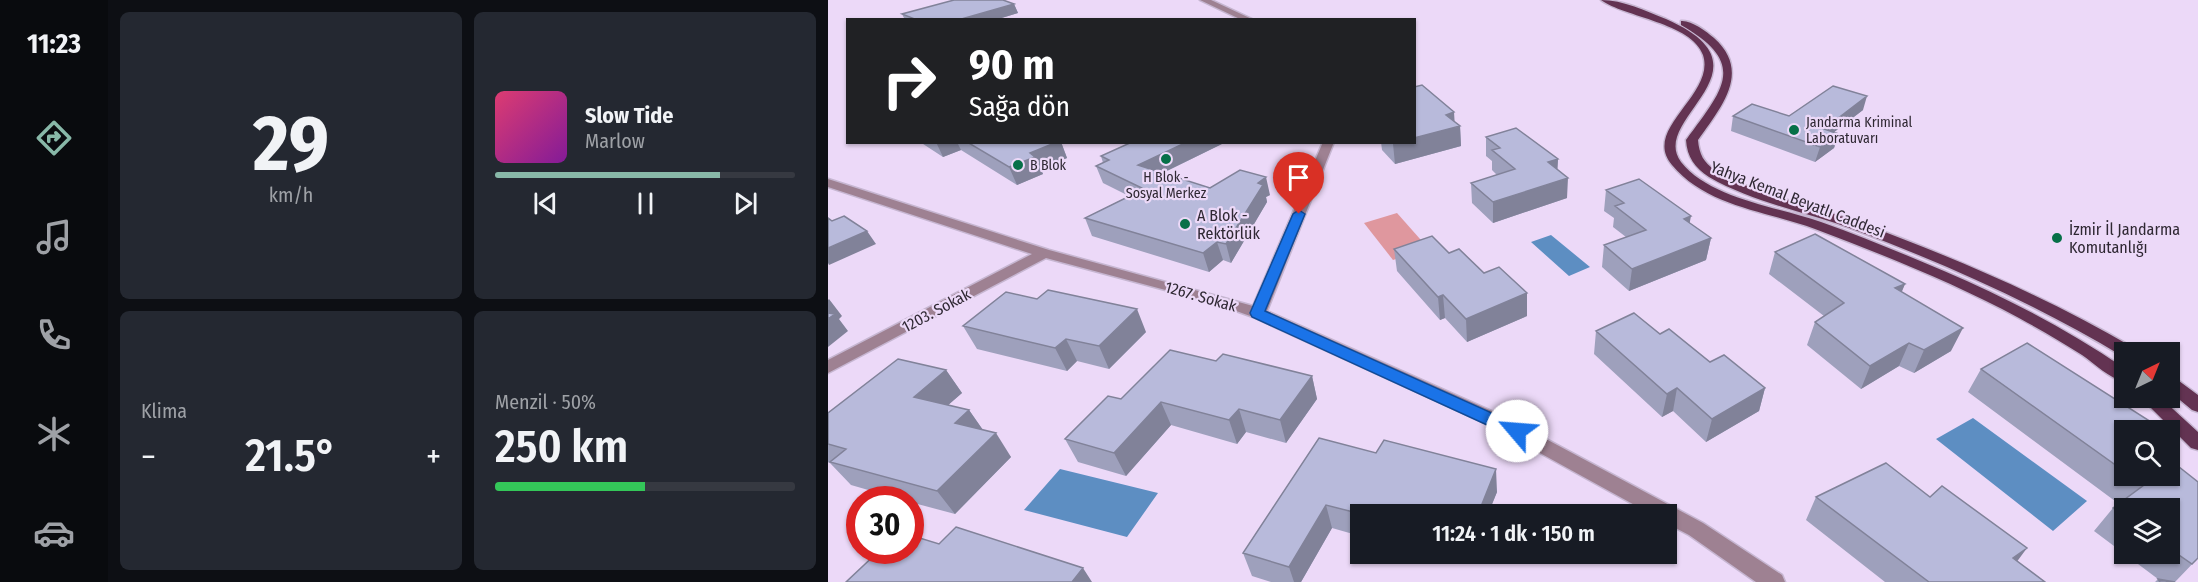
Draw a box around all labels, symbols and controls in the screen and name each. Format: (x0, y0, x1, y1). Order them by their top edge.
text: 11:23 (27, 28, 81, 60)
text: 90 m (969, 40, 1054, 90)
icon: right (870, 42, 948, 120)
text: Sağa dön (969, 91, 1070, 123)
text: 29 (253, 97, 329, 191)
text: Slow Tide (585, 102, 673, 129)
place label: Jandarma Kriminal Laboratuvarı (1806, 114, 1912, 147)
icon: directions (33, 117, 75, 159)
marker: Jandarma Kriminal Laboratuvarı (1787, 123, 1801, 137)
text: Marlow (585, 129, 645, 153)
marker: H Blok - Sosyal Merkez (1159, 152, 1173, 166)
pin (1273, 152, 1324, 214)
place label: B Blok (1030, 157, 1067, 174)
street label: Yahya Kemal Beyatlı Caddesi (1708, 157, 1888, 242)
marker: B Blok (1011, 158, 1025, 172)
icon: arrive (1282, 161, 1315, 194)
place label: H Blok - Sosyal Merkez (1126, 169, 1207, 202)
text: km/h (269, 183, 313, 207)
icon: previous (529, 187, 562, 220)
icon: pause (629, 187, 662, 220)
icon: next (729, 187, 762, 220)
place label: A Blok - Rektörlük (1197, 206, 1260, 243)
icon: music (33, 216, 75, 258)
marker: A Blok - Rektörlük (1178, 217, 1192, 231)
place label: İzmir İl Jandarma Komutanlığı (2069, 220, 2180, 257)
marker: İzmir İl Jandarma Komutanlığı (2050, 231, 2064, 245)
street label: 1267. Sokak (1163, 277, 1239, 316)
street label: 1203. Sokak (899, 284, 974, 336)
icon: phone (33, 314, 75, 356)
north arrow (2114, 342, 2180, 408)
map controls (2114, 342, 2180, 564)
text: Menzil · 50% (495, 390, 596, 414)
text: Klima (141, 399, 187, 423)
position arrow (1485, 399, 1549, 463)
icon: climate (33, 413, 75, 455)
text: 250 km (495, 420, 628, 474)
button: search (2114, 420, 2180, 486)
text: 21.5° (245, 429, 337, 483)
text: − (141, 437, 156, 477)
text: + (426, 437, 441, 477)
speed limit sign: 30 (846, 486, 924, 564)
button: layers (2114, 498, 2180, 564)
icon: car (33, 512, 75, 554)
text: 11:24 · 1 dk · 150 m (1432, 520, 1595, 547)

